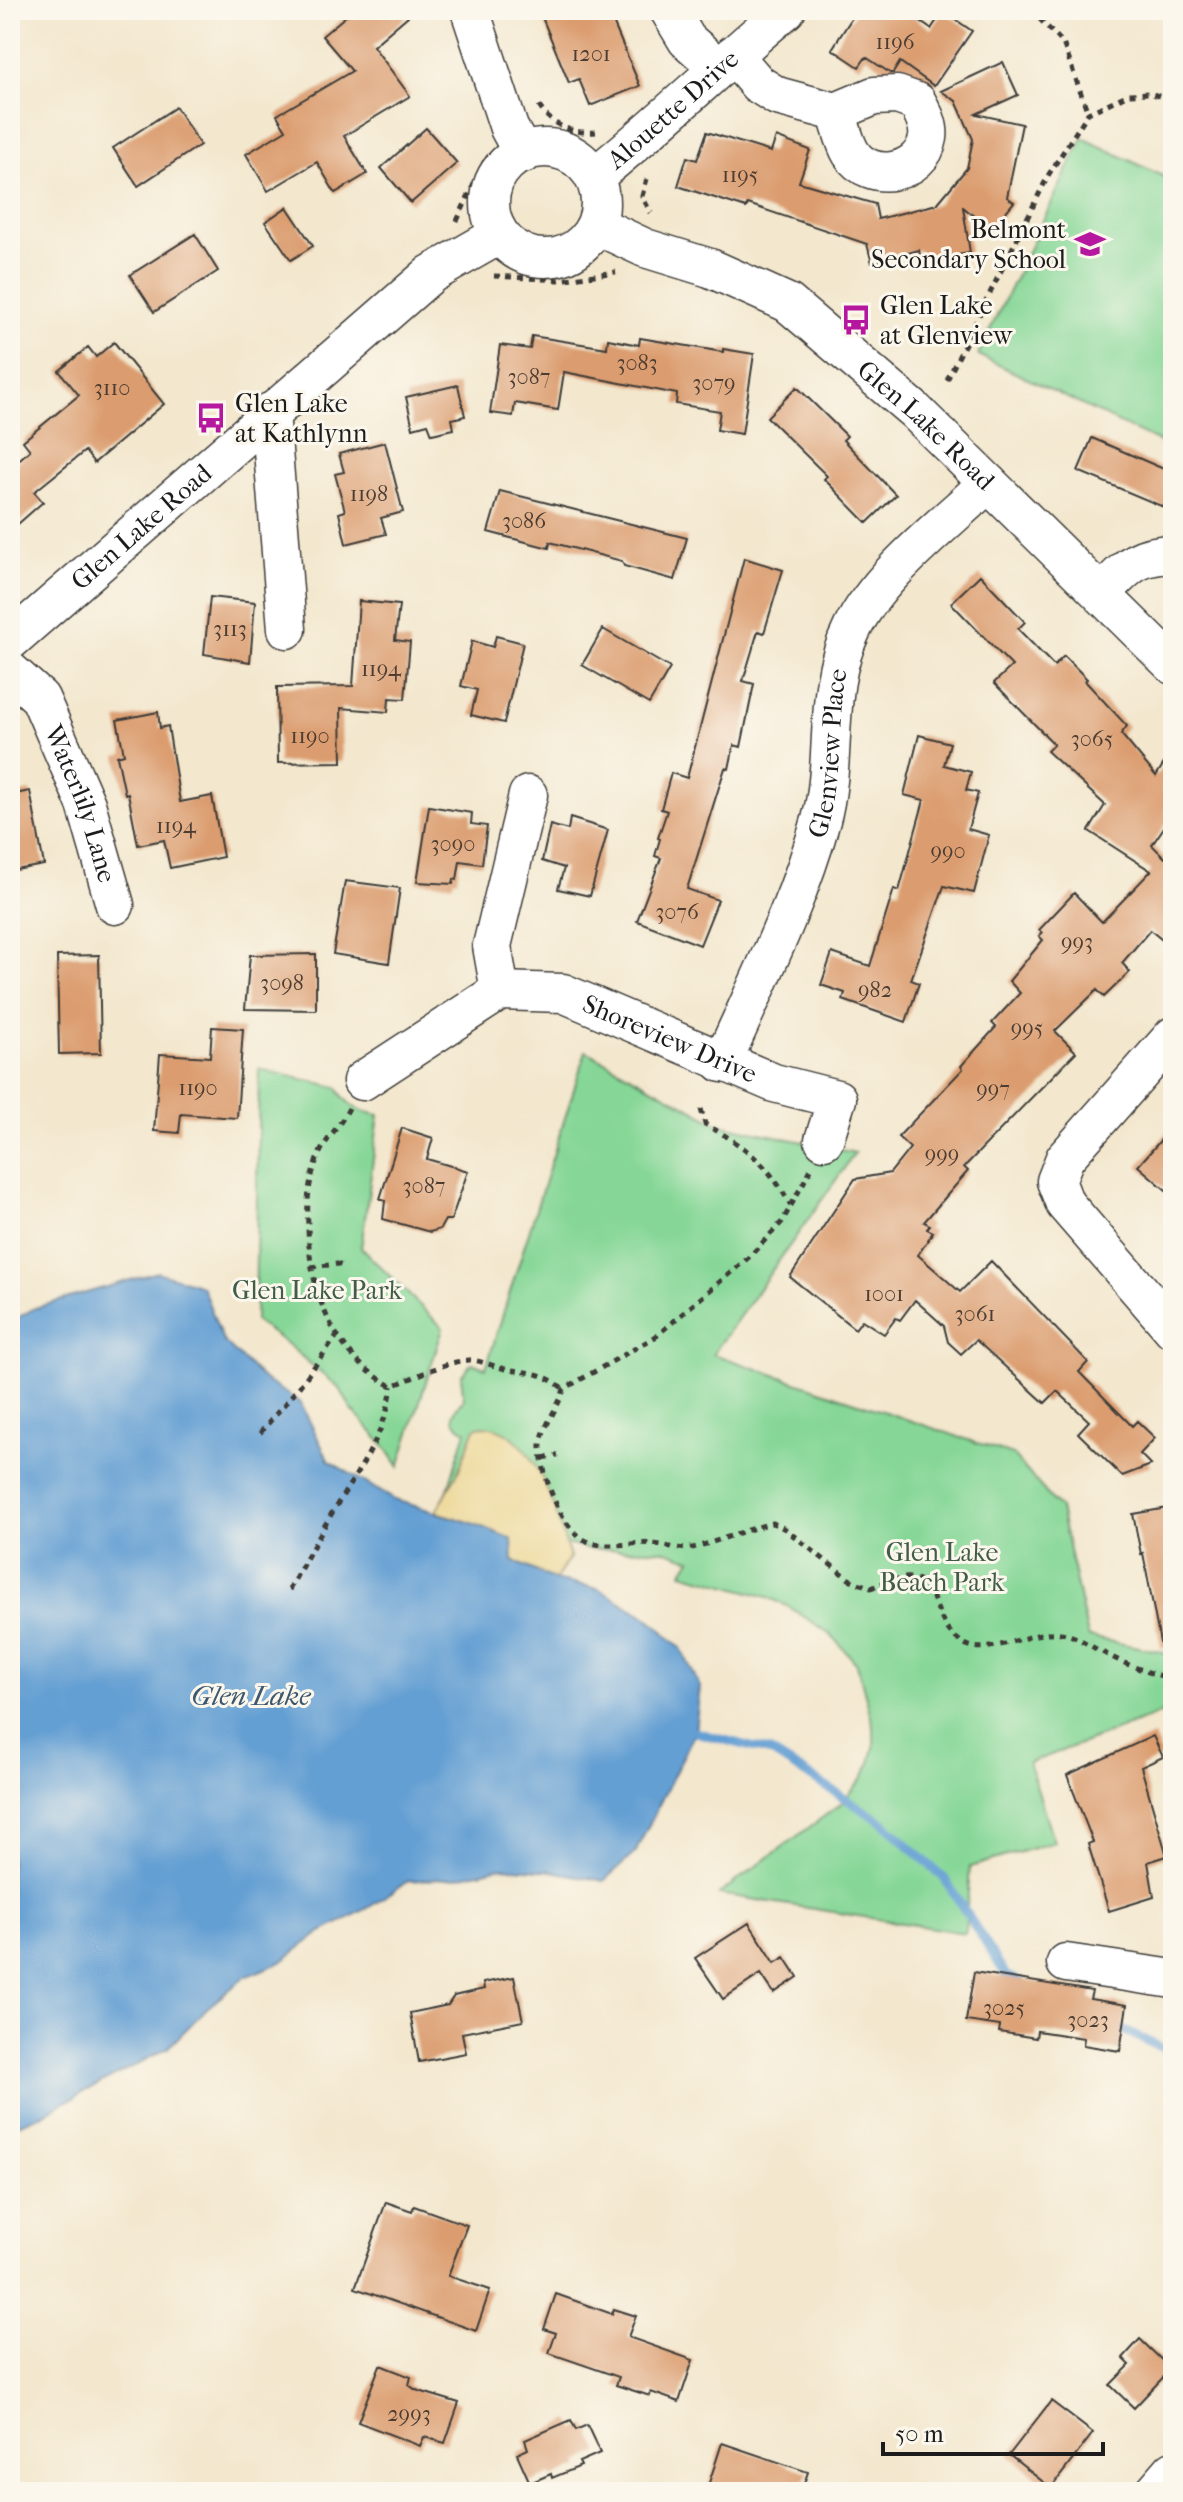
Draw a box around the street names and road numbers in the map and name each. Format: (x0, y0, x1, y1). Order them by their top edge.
street label: Alouette Drive (600, 43, 745, 176)
street label: Glen Lake Road (851, 354, 1001, 497)
street label: Glen Lake Road (65, 457, 219, 597)
street label: Glenview Place (802, 666, 854, 842)
street label: Waterlily Lane (37, 719, 123, 886)
street label: Shoreview Drive (578, 988, 762, 1090)

